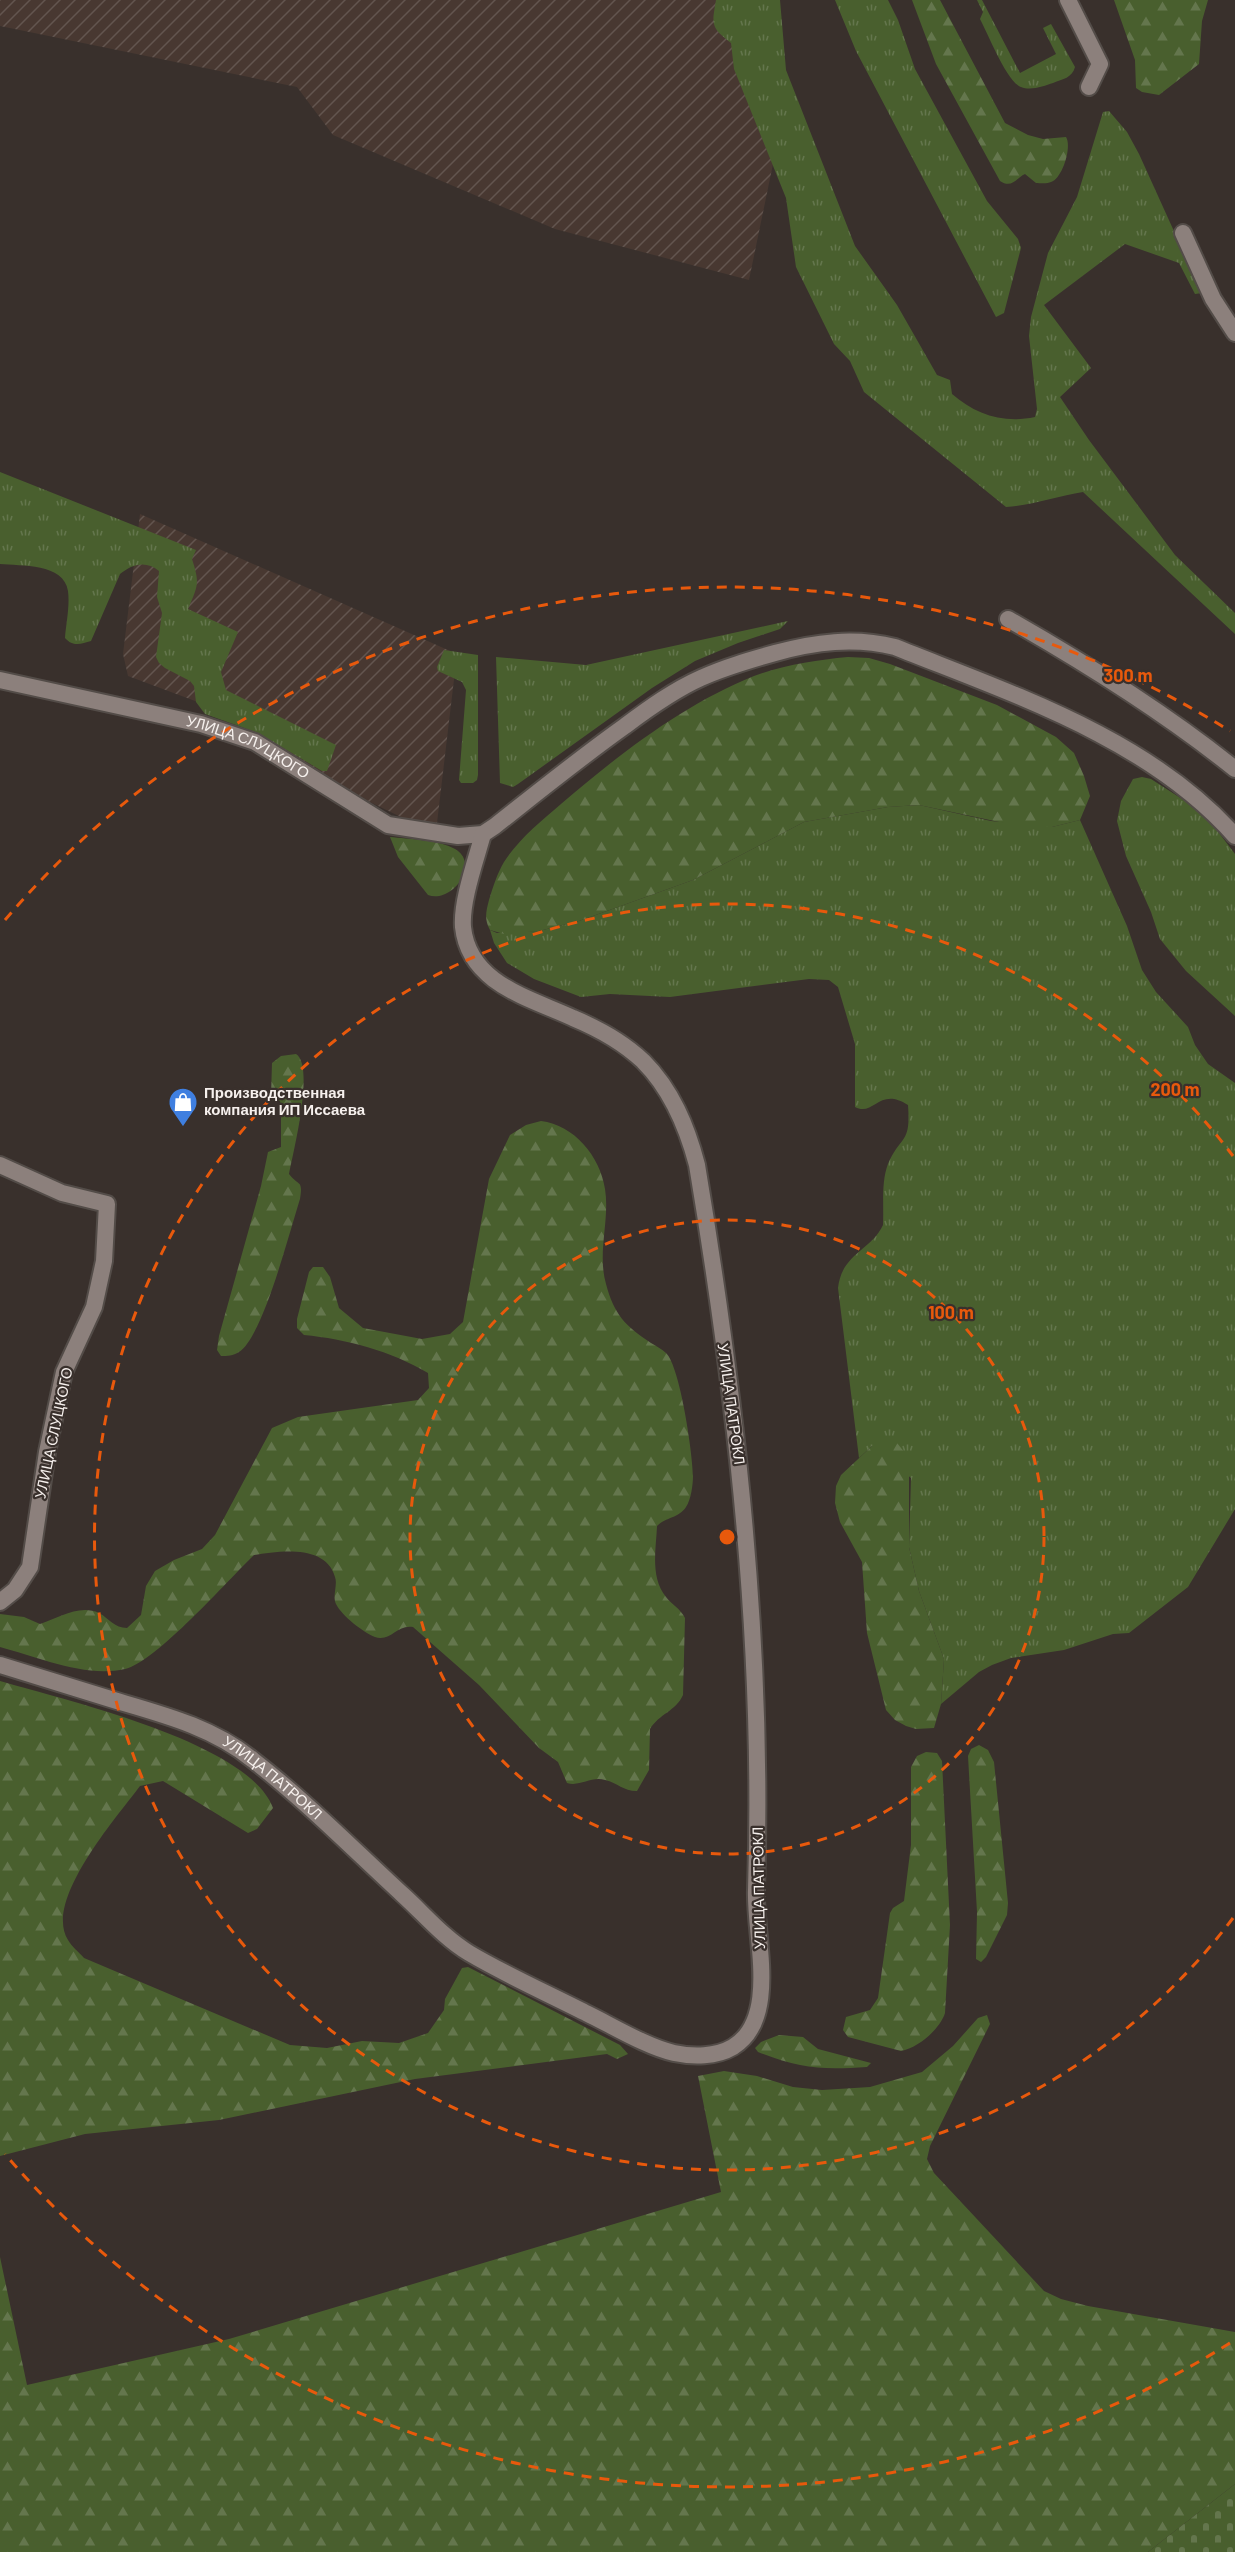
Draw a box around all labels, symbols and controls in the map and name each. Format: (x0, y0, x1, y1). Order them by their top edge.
text: 300 m (1104, 664, 1152, 686)
street label: УЛИЦА СЛУЦКОГО (185, 711, 313, 782)
text: 200 m (1150, 1078, 1200, 1100)
place label: Производственная компания ИП Иссаева (204, 1083, 366, 1118)
shop icon: Производственная компания ИП Иссаева (167, 1086, 199, 1128)
text: 100 m (928, 1301, 974, 1323)
street label: УЛИЦА ПАТРОКЛ (715, 1342, 749, 1466)
street label: УЛИЦА СЛУЦКОГО (30, 1366, 76, 1500)
centre of rings (717, 1527, 737, 1547)
street label: УЛИЦА ПАТРОКЛ (220, 1732, 326, 1823)
street label: УЛИЦА ПАТРОКЛ (748, 1827, 768, 1949)

